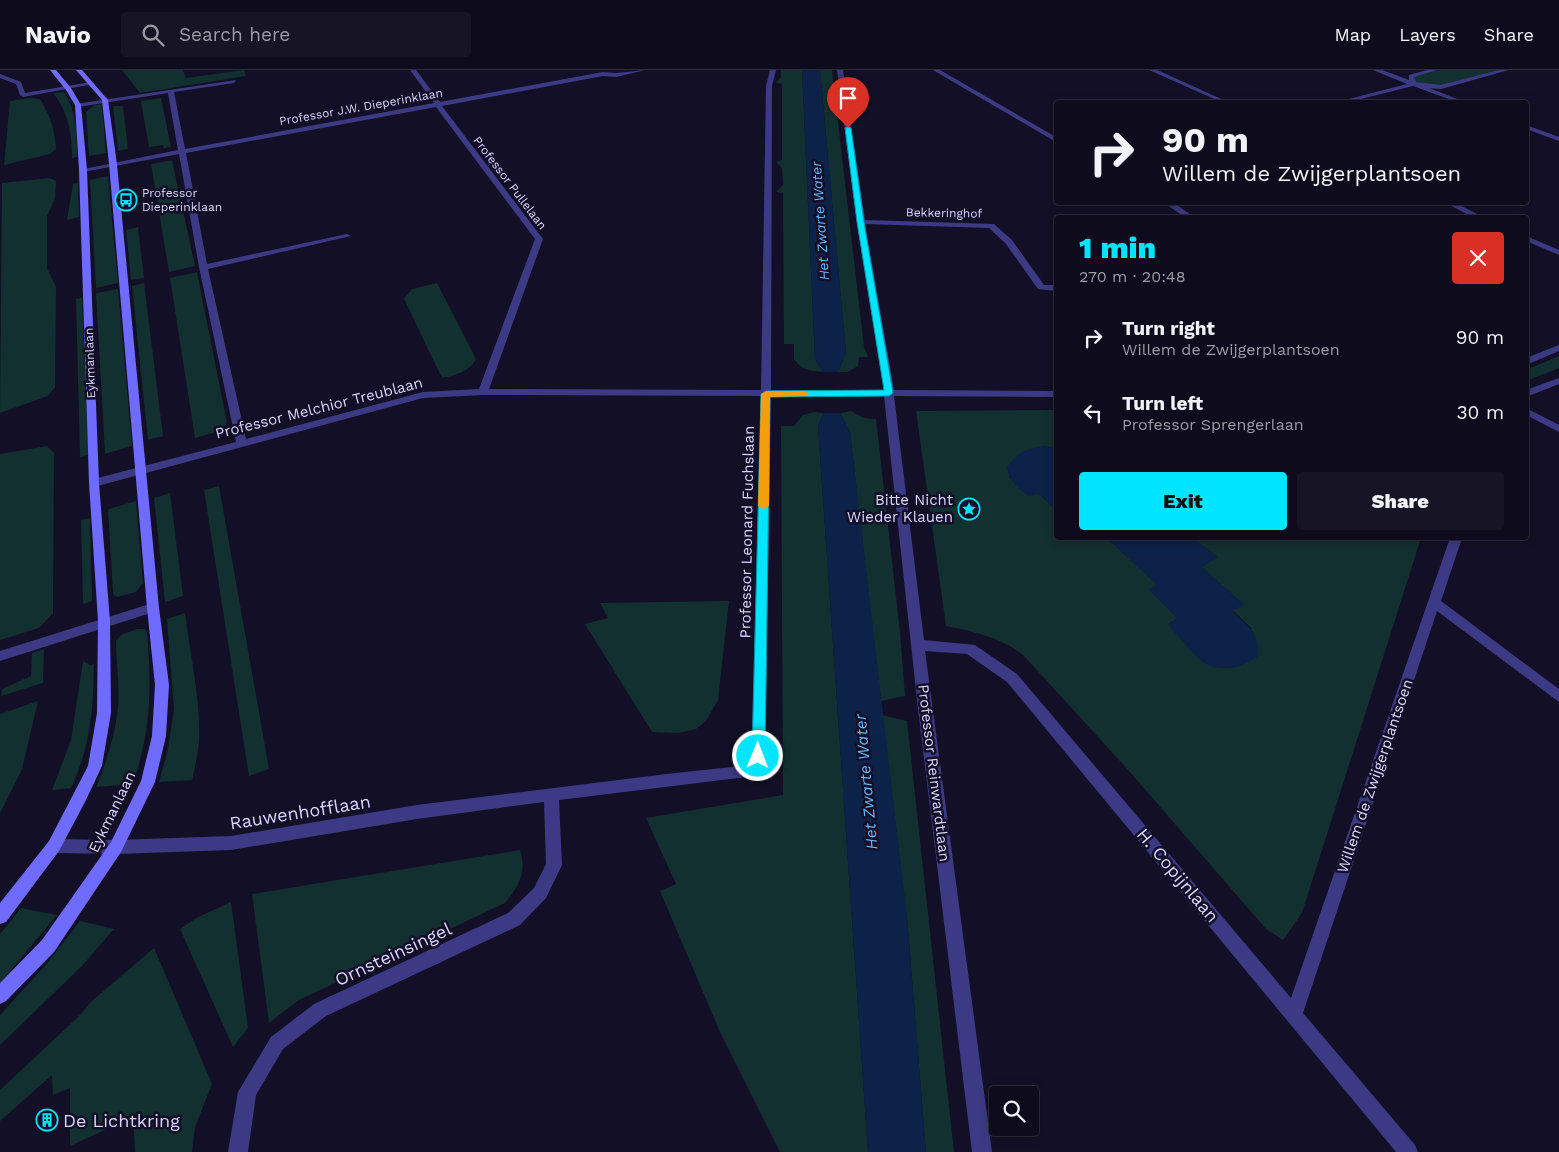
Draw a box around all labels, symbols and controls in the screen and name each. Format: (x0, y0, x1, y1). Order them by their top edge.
search box (121, 12, 471, 57)
text: Navio (25, 21, 91, 49)
icon: search (139, 21, 167, 49)
text: Search here (179, 23, 290, 46)
text: Map (1334, 24, 1371, 45)
text: Layers (1399, 24, 1456, 45)
text: Share (1484, 24, 1534, 45)
pin (827, 77, 869, 128)
icon: arrive (834, 84, 862, 112)
street label: Professor J.W. Dieperinklaan (278, 86, 444, 128)
text: 90 m (1162, 119, 1249, 161)
icon: right (1079, 120, 1144, 185)
street label: Professor Pullelaan (470, 134, 550, 232)
water label: Het Zwarte Water (808, 160, 832, 281)
text: Willem de Zwijgerplantsoen (1162, 161, 1461, 186)
place label: Professor Dieperinklaan (142, 186, 222, 214)
bus stop icon: Professor Dieperinklaan (114, 188, 138, 212)
street label: Bekkeringhof (906, 205, 983, 221)
text: 1 min (1079, 230, 1156, 265)
button: close (1452, 232, 1504, 284)
text: 270 m · 20:48 (1079, 267, 1186, 286)
text: Turn right (1122, 317, 1215, 340)
icon: right (1079, 324, 1107, 352)
text: 90 m (1456, 326, 1504, 349)
street label: Eykmanlaan (82, 327, 98, 399)
text: Willem de Zwijgerplantsoen (1122, 340, 1340, 359)
street label: Professor Melchior Treublaan (213, 373, 425, 443)
text: Turn left (1122, 392, 1203, 415)
icon: left (1079, 399, 1107, 427)
text: 30 m (1457, 401, 1504, 424)
text: Professor Sprengerlaan (1122, 415, 1304, 434)
street label: Professor Leonard Fuchslaan (736, 425, 758, 639)
button: Exit (1079, 472, 1287, 530)
button: Share (1297, 472, 1504, 530)
place label: Bitte Nicht Wieder Klauen (847, 491, 954, 526)
place icon: Bitte Nicht Wieder Klauen (957, 497, 981, 521)
street label: Willem de Zwijgerplantsoen (1333, 677, 1417, 875)
street label: Professor Reinwardtlaan (914, 683, 954, 863)
water label: Het Zwarte Water (851, 713, 881, 851)
position arrow (731, 729, 783, 781)
street label: Eykmanlaan (85, 768, 139, 856)
street label: Rauwenhofflaan (228, 790, 372, 834)
street label: H. Copijnlaan (1133, 824, 1223, 926)
street label: Ornsteinsingel (331, 918, 455, 990)
map controls (989, 1086, 1039, 1136)
button: search (989, 1086, 1039, 1136)
building icon: De Lichtkring (35, 1108, 59, 1132)
place label: De Lichtkring (63, 1110, 180, 1131)

